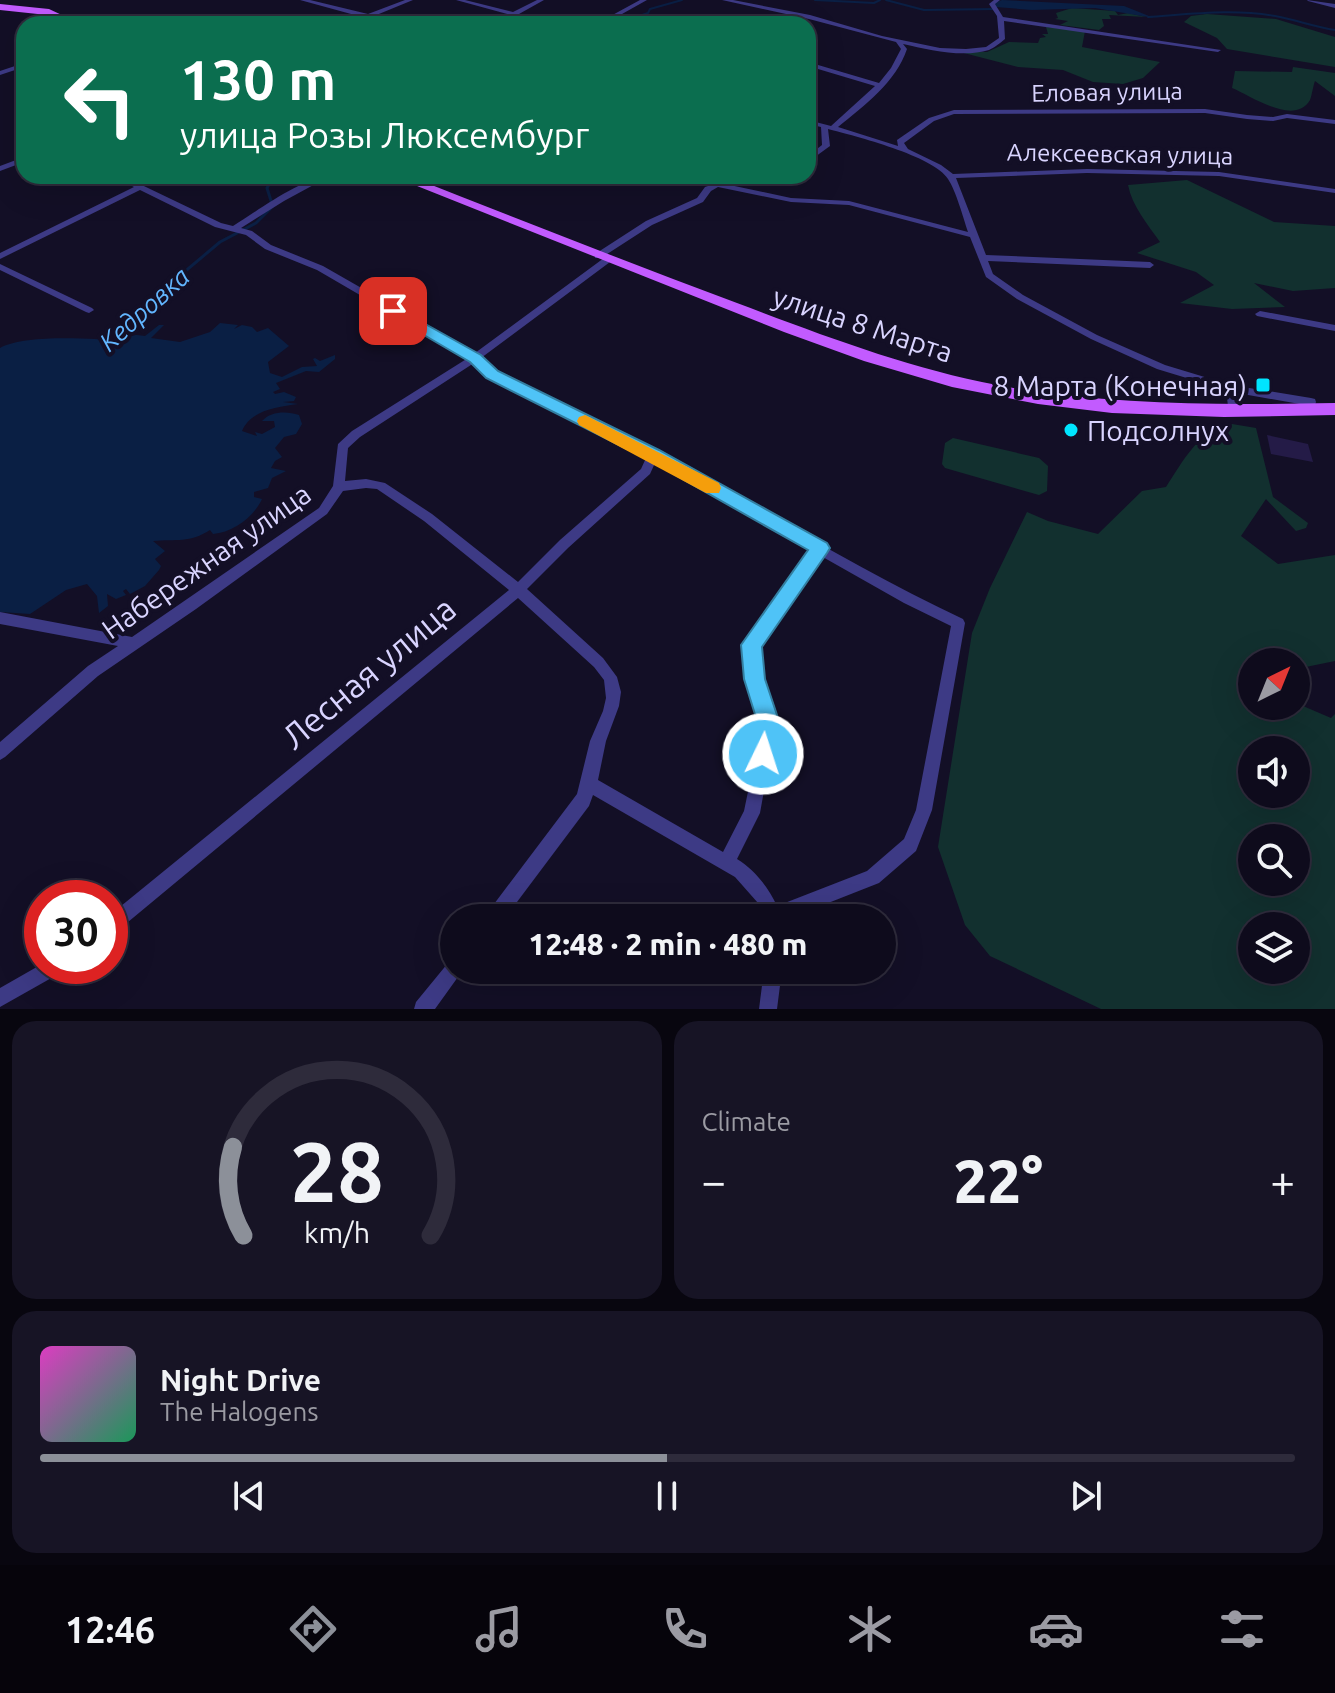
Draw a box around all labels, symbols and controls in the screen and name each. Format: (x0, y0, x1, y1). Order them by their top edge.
icon: left (48, 48, 152, 152)
text: 130 m (180, 48, 336, 111)
street label: Еловая улица (1031, 77, 1183, 107)
text: улица Розы Люксембург (180, 114, 589, 155)
street label: Алексеевская улица (1007, 139, 1233, 169)
water label: Кедровка (93, 261, 195, 357)
pin (359, 277, 427, 345)
street label: улица 8 Марта (769, 280, 957, 368)
icon: arrive (371, 289, 415, 333)
place label: 8 Марта (Конечная) (993, 370, 1247, 402)
marker: 8 Марта (Конечная) (1254, 376, 1272, 394)
place label: Подсолнух (1087, 415, 1229, 446)
marker: Подсолнух (1062, 421, 1080, 439)
street label: Набережная улица (96, 477, 316, 645)
street label: Лесная улица (274, 588, 462, 756)
north arrow (1238, 648, 1310, 720)
map controls (1238, 648, 1310, 984)
position arrow (721, 712, 805, 796)
button: sound (1238, 736, 1310, 808)
button: search (1238, 824, 1310, 896)
speed limit sign: 30 (24, 880, 128, 984)
button: layers (1238, 912, 1310, 984)
text: 12:48 · 2 min · 480 m (529, 927, 807, 961)
text: Climate (702, 1107, 791, 1136)
text: 28 (290, 1124, 384, 1218)
text: 22° (954, 1147, 1043, 1214)
text: − (702, 1156, 726, 1205)
text: + (1270, 1156, 1295, 1205)
text: km/h (304, 1216, 370, 1248)
text: Night Drive (160, 1363, 321, 1397)
text: The Halogens (160, 1397, 319, 1426)
icon: previous (227, 1474, 271, 1518)
icon: pause (645, 1474, 689, 1518)
icon: next (1064, 1474, 1108, 1518)
icon: directions (285, 1601, 341, 1657)
icon: music (471, 1601, 527, 1657)
icon: phone (657, 1601, 713, 1657)
icon: climate (842, 1601, 898, 1657)
icon: car (1028, 1601, 1084, 1657)
icon: filters (1214, 1601, 1270, 1657)
text: 12:46 (65, 1609, 155, 1650)

